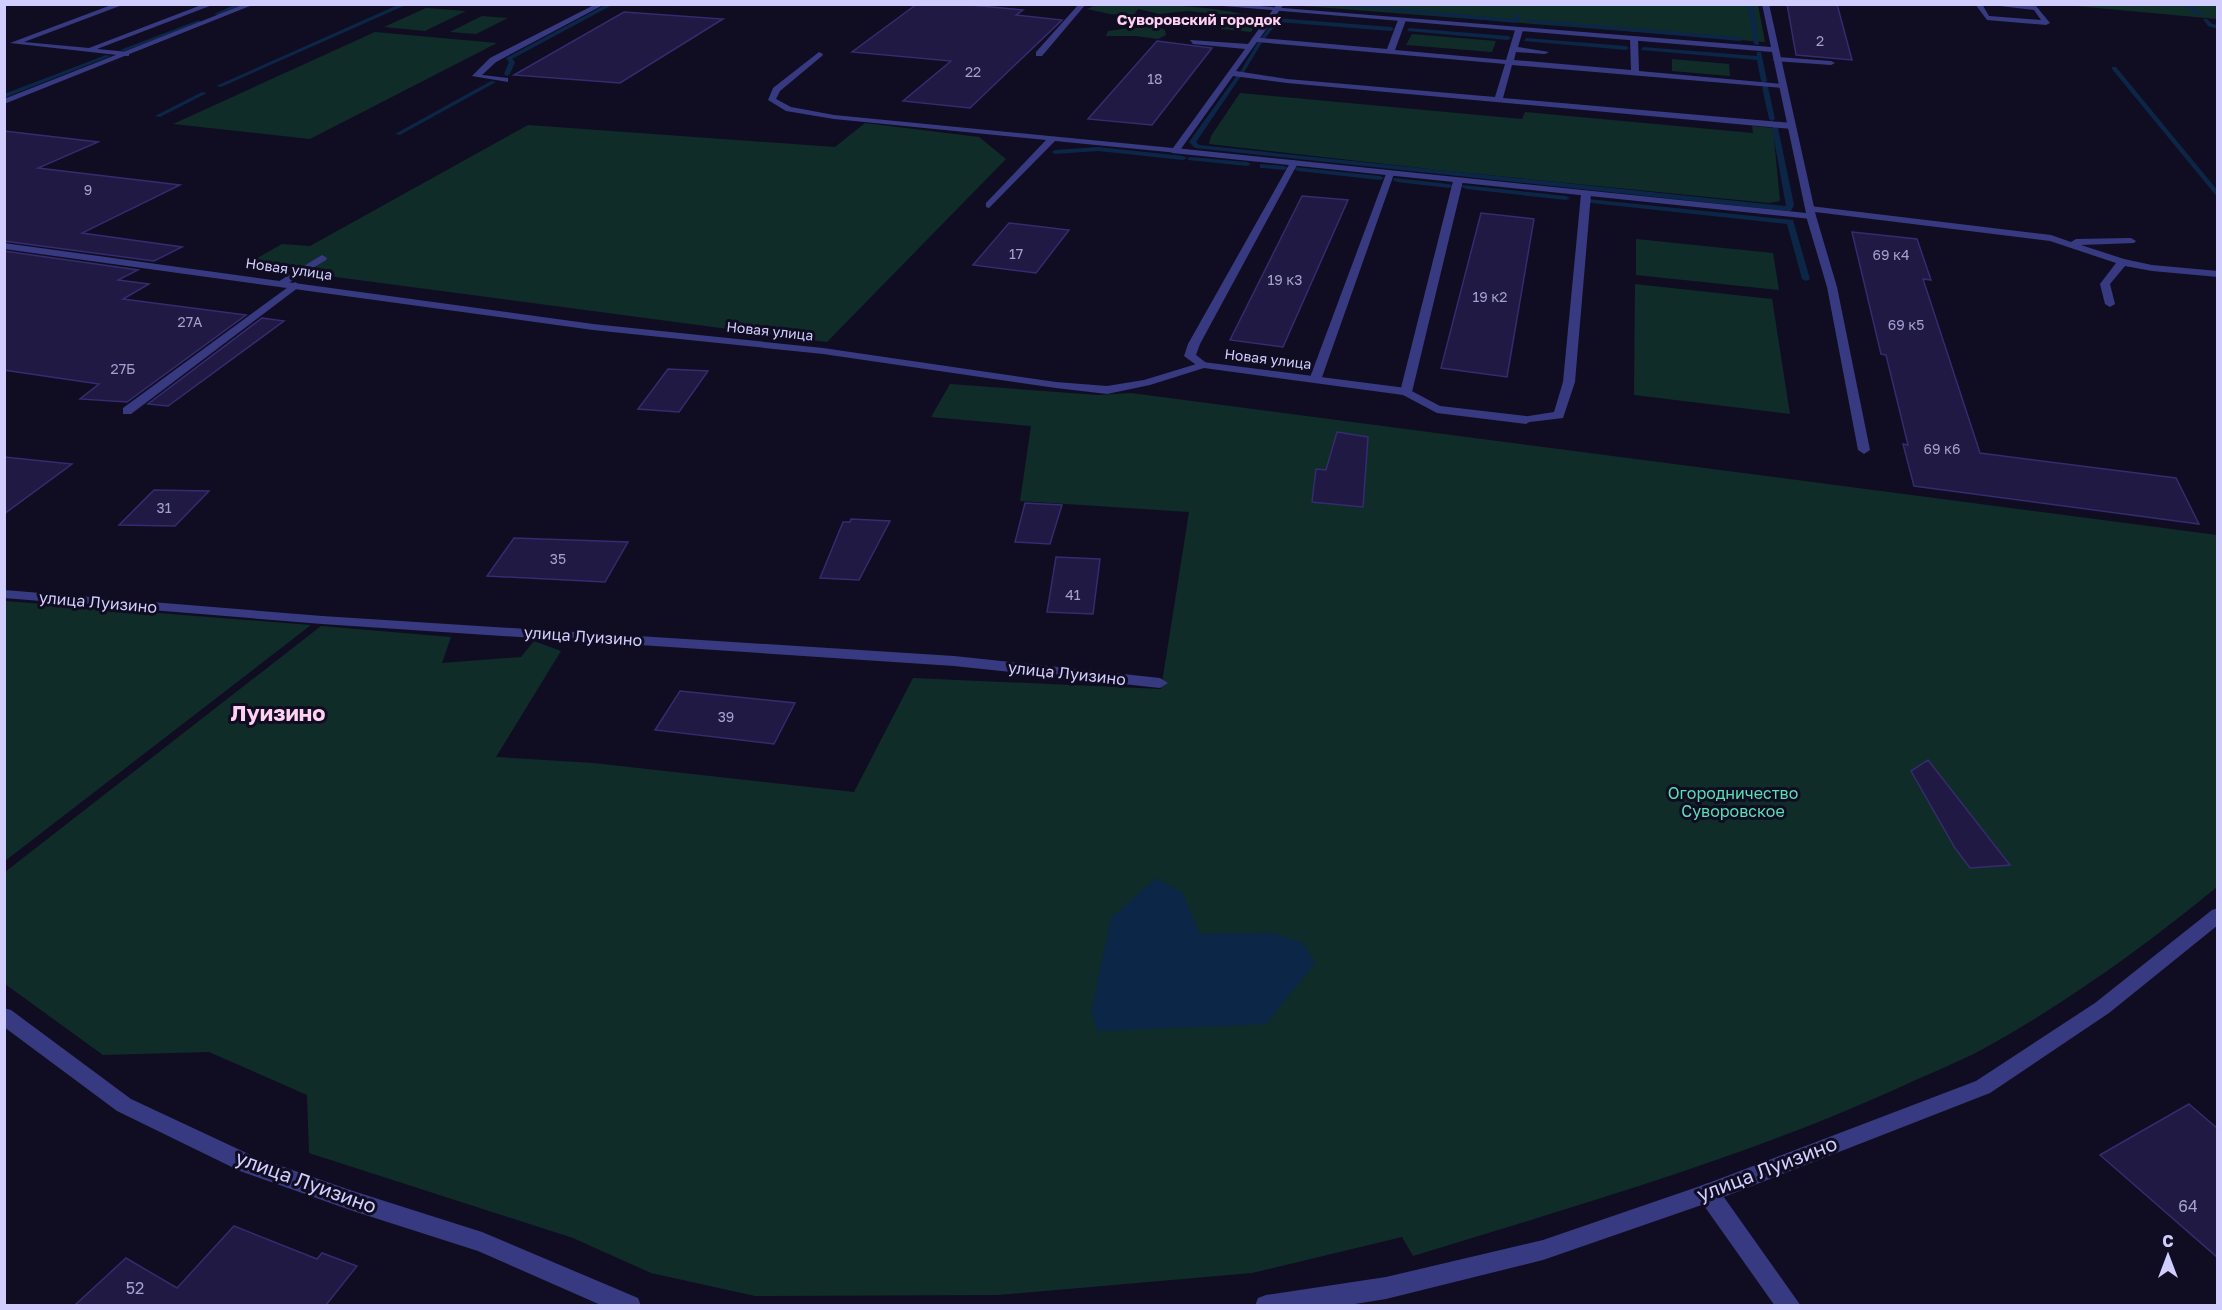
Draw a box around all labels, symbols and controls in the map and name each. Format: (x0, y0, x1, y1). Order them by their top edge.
district label: Суворовский городок (1117, 10, 1282, 28)
house number: 2 (1816, 32, 1824, 49)
house number: 22 (965, 63, 981, 80)
house number: 18 (1147, 70, 1163, 87)
house number: 9 (84, 181, 92, 198)
house number: 17 (1009, 245, 1023, 262)
house number: 69 к4 (1872, 246, 1910, 263)
street label: Новая улица (245, 254, 334, 283)
house number: 19 к3 (1268, 271, 1303, 288)
house number: 19 к2 (1473, 288, 1507, 305)
house number: 27А (178, 313, 203, 330)
house number: 69 к5 (1888, 316, 1924, 333)
street label: Новая улица (726, 317, 814, 344)
street label: Новая улица (1224, 345, 1312, 372)
house number: 27Б (111, 360, 135, 377)
house number: 69 к6 (1924, 440, 1960, 457)
house number: 31 (157, 499, 172, 516)
house number: 35 (550, 550, 566, 567)
house number: 41 (1065, 586, 1081, 603)
street label: улица Луизино (38, 587, 158, 617)
street label: улица Луизино (523, 622, 643, 650)
street label: улица Луизино (1007, 657, 1127, 689)
district label: Луизино (231, 699, 325, 726)
house number: 39 (718, 708, 734, 725)
park label: Огородничество Суворовское (1668, 783, 1798, 821)
street label: улица Луизино (1693, 1130, 1840, 1206)
street label: улица Луизино (233, 1144, 380, 1218)
house number: 64 (2178, 1196, 2198, 1216)
north arrow (2138, 1226, 2198, 1286)
text: С (2162, 1231, 2174, 1251)
house number: 52 (126, 1278, 144, 1298)

